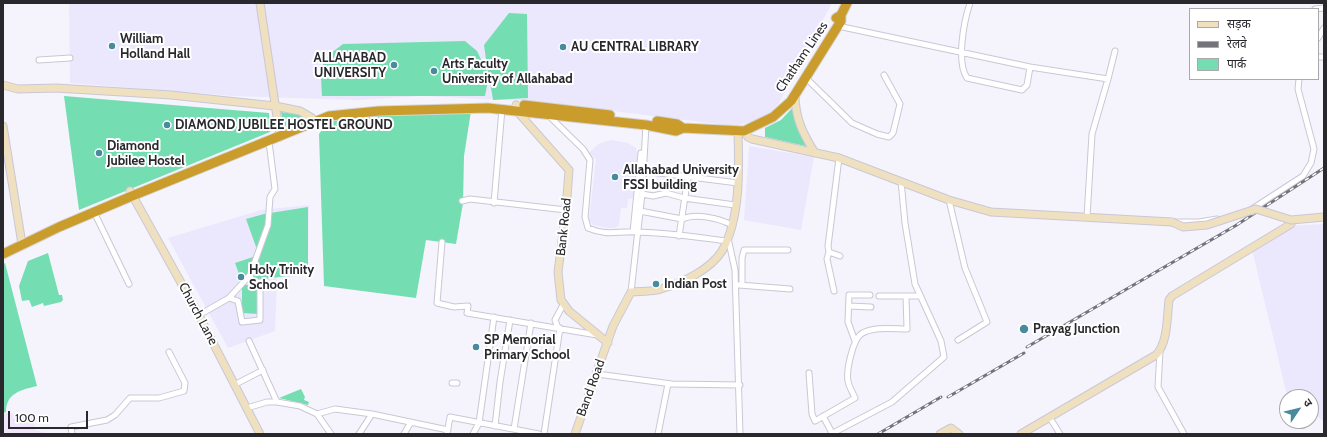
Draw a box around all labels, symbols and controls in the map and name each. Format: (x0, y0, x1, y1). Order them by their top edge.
legend (1189, 8, 1319, 80)
text: सड़क (1227, 16, 1251, 31)
street label: Chatham Lines (773, 19, 831, 95)
place label: William Holland Hall (120, 31, 190, 62)
text: रेलवे (1227, 36, 1247, 51)
place label: AU CENTRAL LIBRARY (571, 39, 699, 55)
marker: William Holland Hall (107, 41, 117, 51)
marker: AU CENTRAL LIBRARY (558, 42, 568, 52)
place label: ALLAHABAD UNIVERSITY (314, 50, 386, 81)
place label: Arts Faculty University of Allahabad (442, 56, 573, 87)
text: पार्क (1227, 56, 1246, 71)
marker: ALLAHABAD UNIVERSITY (389, 60, 399, 70)
marker: Arts Faculty University of Allahabad (429, 66, 439, 76)
place label: DIAMOND JUBILEE HOSTEL GROUND (175, 117, 393, 133)
marker: DIAMOND JUBILEE HOSTEL GROUND (162, 120, 172, 130)
place label: Diamond Jubilee Hostel (107, 138, 185, 169)
marker: Diamond Jubilee Hostel (94, 148, 104, 158)
place label: Allahabad University FSSI building (623, 162, 739, 193)
marker: Allahabad University FSSI building (610, 172, 620, 182)
street label: Bank Road (553, 197, 575, 257)
place label: Holy Trinity School (249, 262, 314, 293)
marker: Holy Trinity School (236, 272, 246, 282)
place label: Indian Post (664, 276, 727, 292)
marker: Indian Post (651, 279, 661, 289)
street label: Church Lane (175, 280, 221, 348)
place label: Prayag Junction (1033, 321, 1120, 337)
marker: Prayag Junction (1018, 323, 1030, 335)
place label: SP Memorial Primary School (484, 332, 570, 363)
marker: SP Memorial Primary School (471, 342, 481, 352)
street label: Band Road (573, 357, 609, 419)
north arrow (1279, 389, 1319, 429)
text: उ (1300, 396, 1316, 409)
scale bar (10, 403, 90, 429)
text: 100 m (15, 410, 49, 425)

